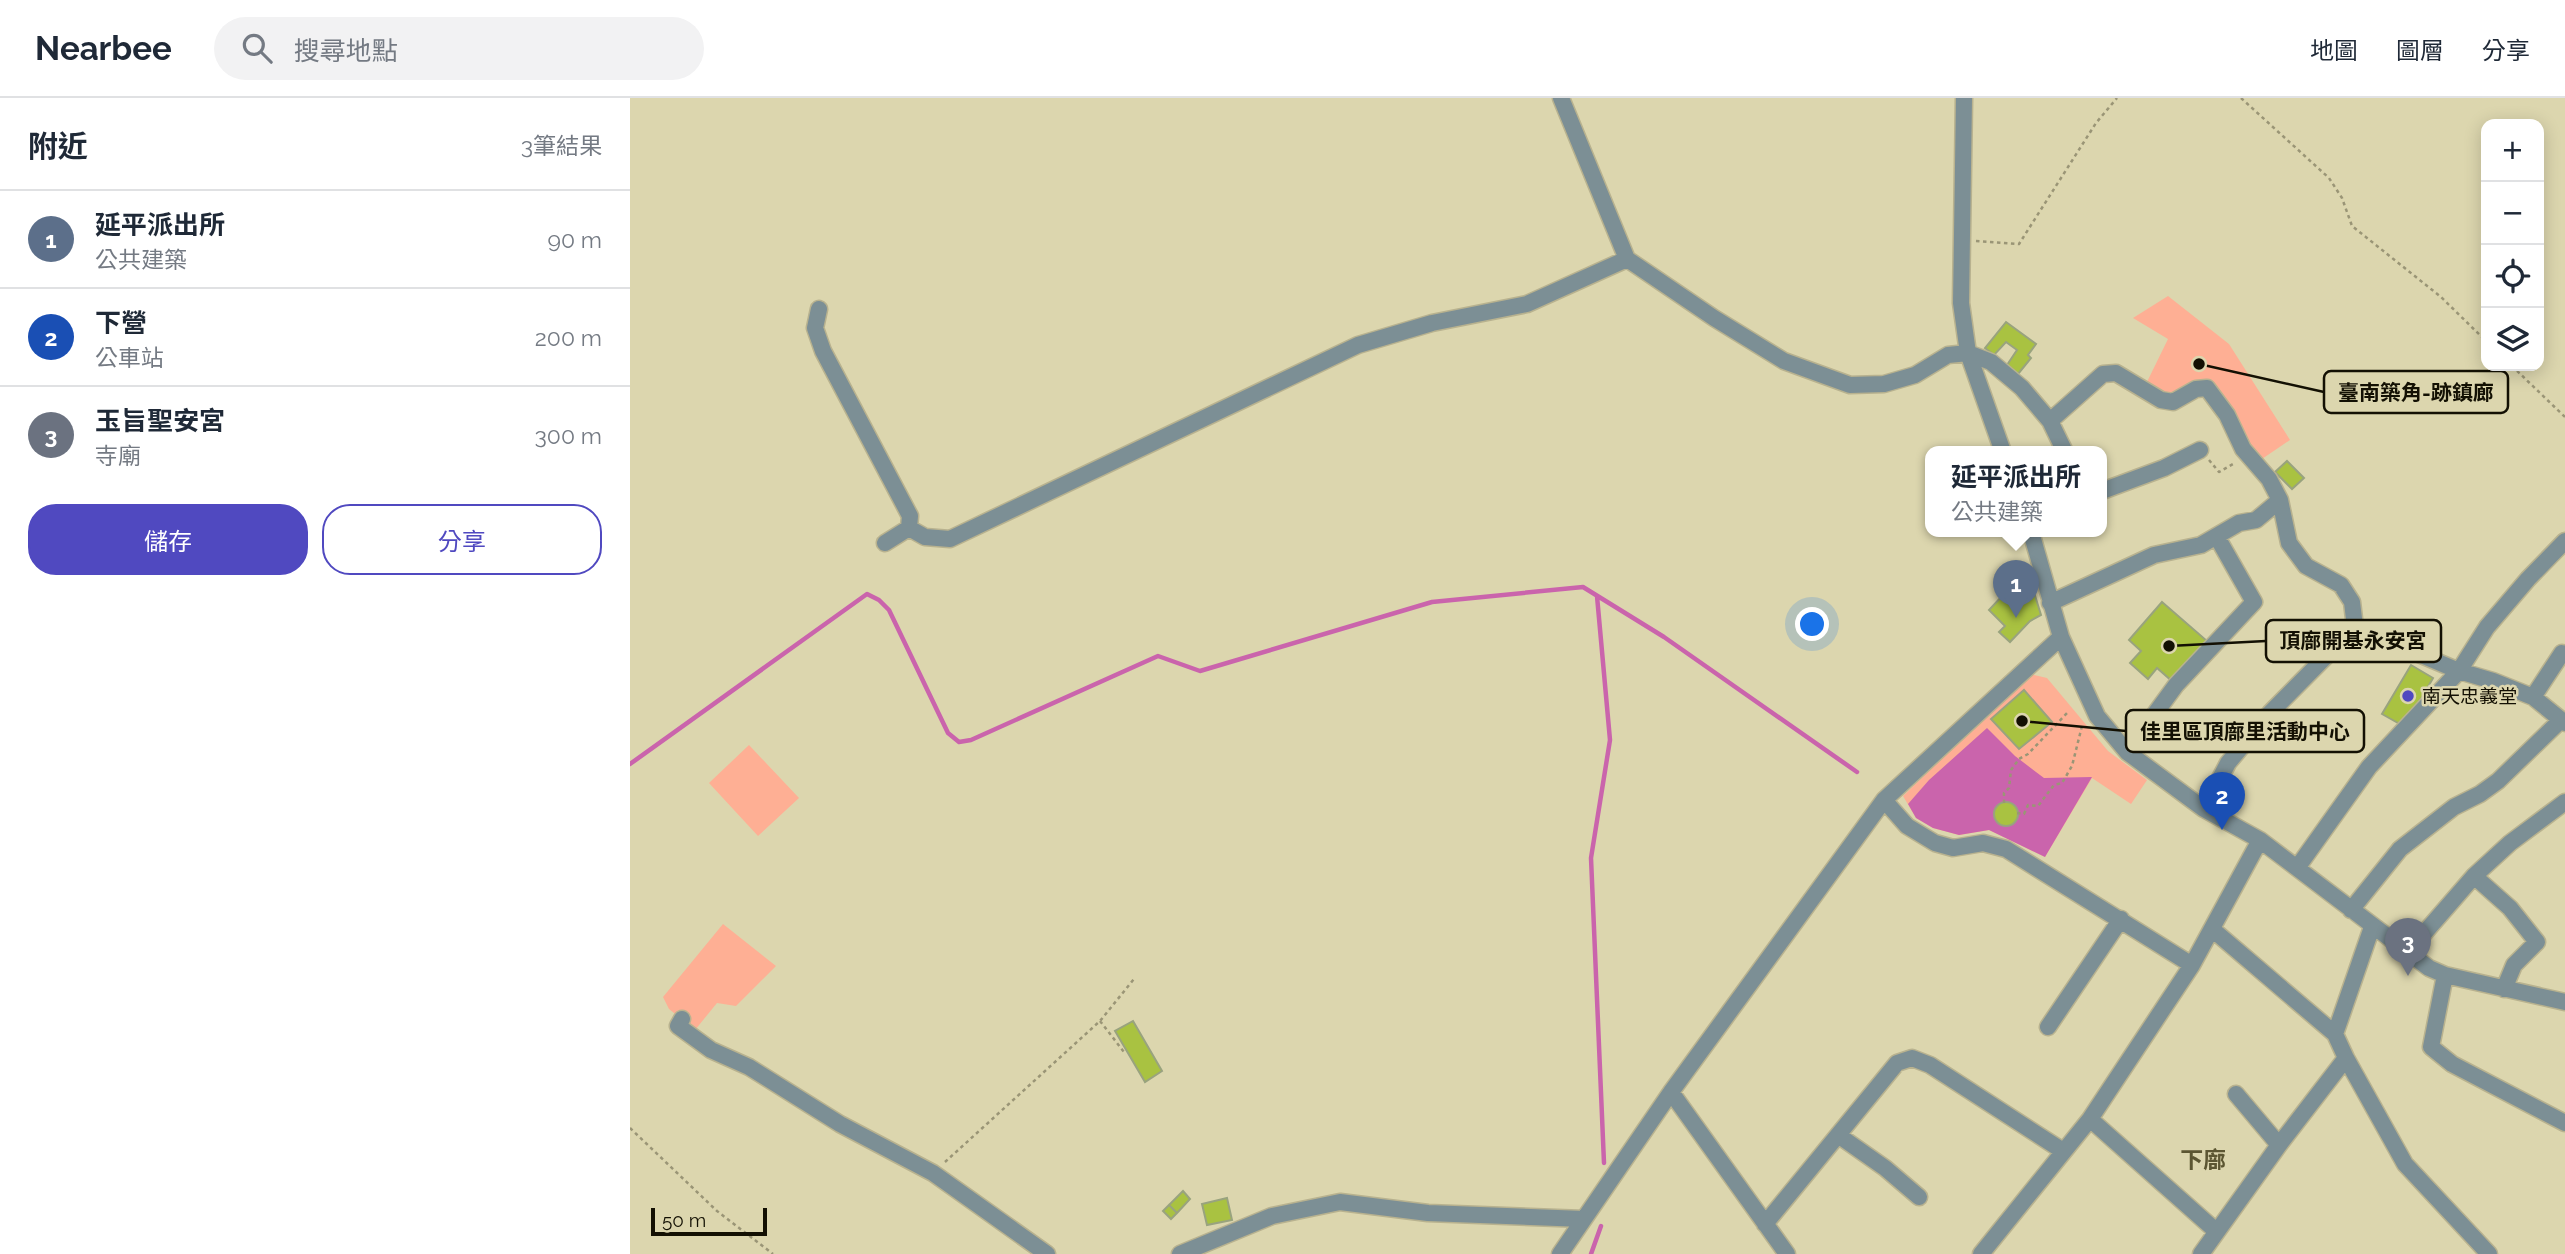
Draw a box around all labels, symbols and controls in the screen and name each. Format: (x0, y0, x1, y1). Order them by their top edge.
search box (214, 17, 704, 80)
text: Nearbee (35, 29, 172, 68)
icon: search (238, 29, 276, 67)
text: 搜尋地點 (294, 36, 398, 66)
text: 地圖 (2310, 36, 2358, 65)
text: 圖層 (2396, 36, 2444, 65)
text: 分享 (2482, 36, 2530, 65)
map controls (2481, 119, 2544, 371)
button: + (2481, 119, 2544, 182)
text: 附近 (28, 129, 88, 164)
text: 3筆結果 (521, 132, 602, 159)
button: − (2481, 182, 2544, 245)
text: 延平派出所 (95, 210, 225, 240)
text: 1 (45, 226, 57, 253)
text: 90 m (547, 226, 602, 253)
button: locate (2481, 245, 2544, 308)
text: 公共建築 (95, 246, 187, 273)
text: 下營 (95, 308, 147, 338)
button: layers (2481, 308, 2544, 371)
text: 2 (45, 324, 57, 351)
text: 200 m (535, 324, 602, 351)
text: 公車站 (95, 344, 164, 371)
callout: 臺南築角-跡鎮廊 (2324, 371, 2508, 413)
text: 臺南築角-跡鎮廊 (2338, 380, 2494, 405)
text: 玉旨聖安宮 (95, 406, 225, 436)
text: 3 (45, 422, 57, 449)
text: 300 m (535, 422, 602, 449)
text: 寺廟 (95, 442, 141, 469)
popup (1925, 446, 2107, 537)
text: 延平派出所 (1951, 462, 2081, 492)
text: 公共建築 (1951, 498, 2043, 525)
button: 儲存 (28, 504, 308, 575)
button: 分享 (322, 504, 602, 575)
pin: 1 (1993, 560, 2039, 618)
your location (1795, 607, 1829, 641)
callout: 頂廍開基永安宮 (2266, 620, 2441, 662)
text: 頂廍開基永安宮 (2280, 628, 2427, 653)
place label: 南天忠義堂 (2422, 685, 2517, 707)
marker: 南天忠義堂 (2400, 688, 2416, 704)
callout: 佳里區頂廍里活動中心 (2126, 710, 2364, 752)
text: 佳里區頂廍里活動中心 (2140, 719, 2350, 744)
pin: 2 (2199, 772, 2245, 830)
pin: 3 (2385, 918, 2431, 976)
district label: 下廍 (2180, 1146, 2226, 1173)
scale bar (651, 1205, 766, 1237)
text: 50 m (662, 1209, 706, 1231)

